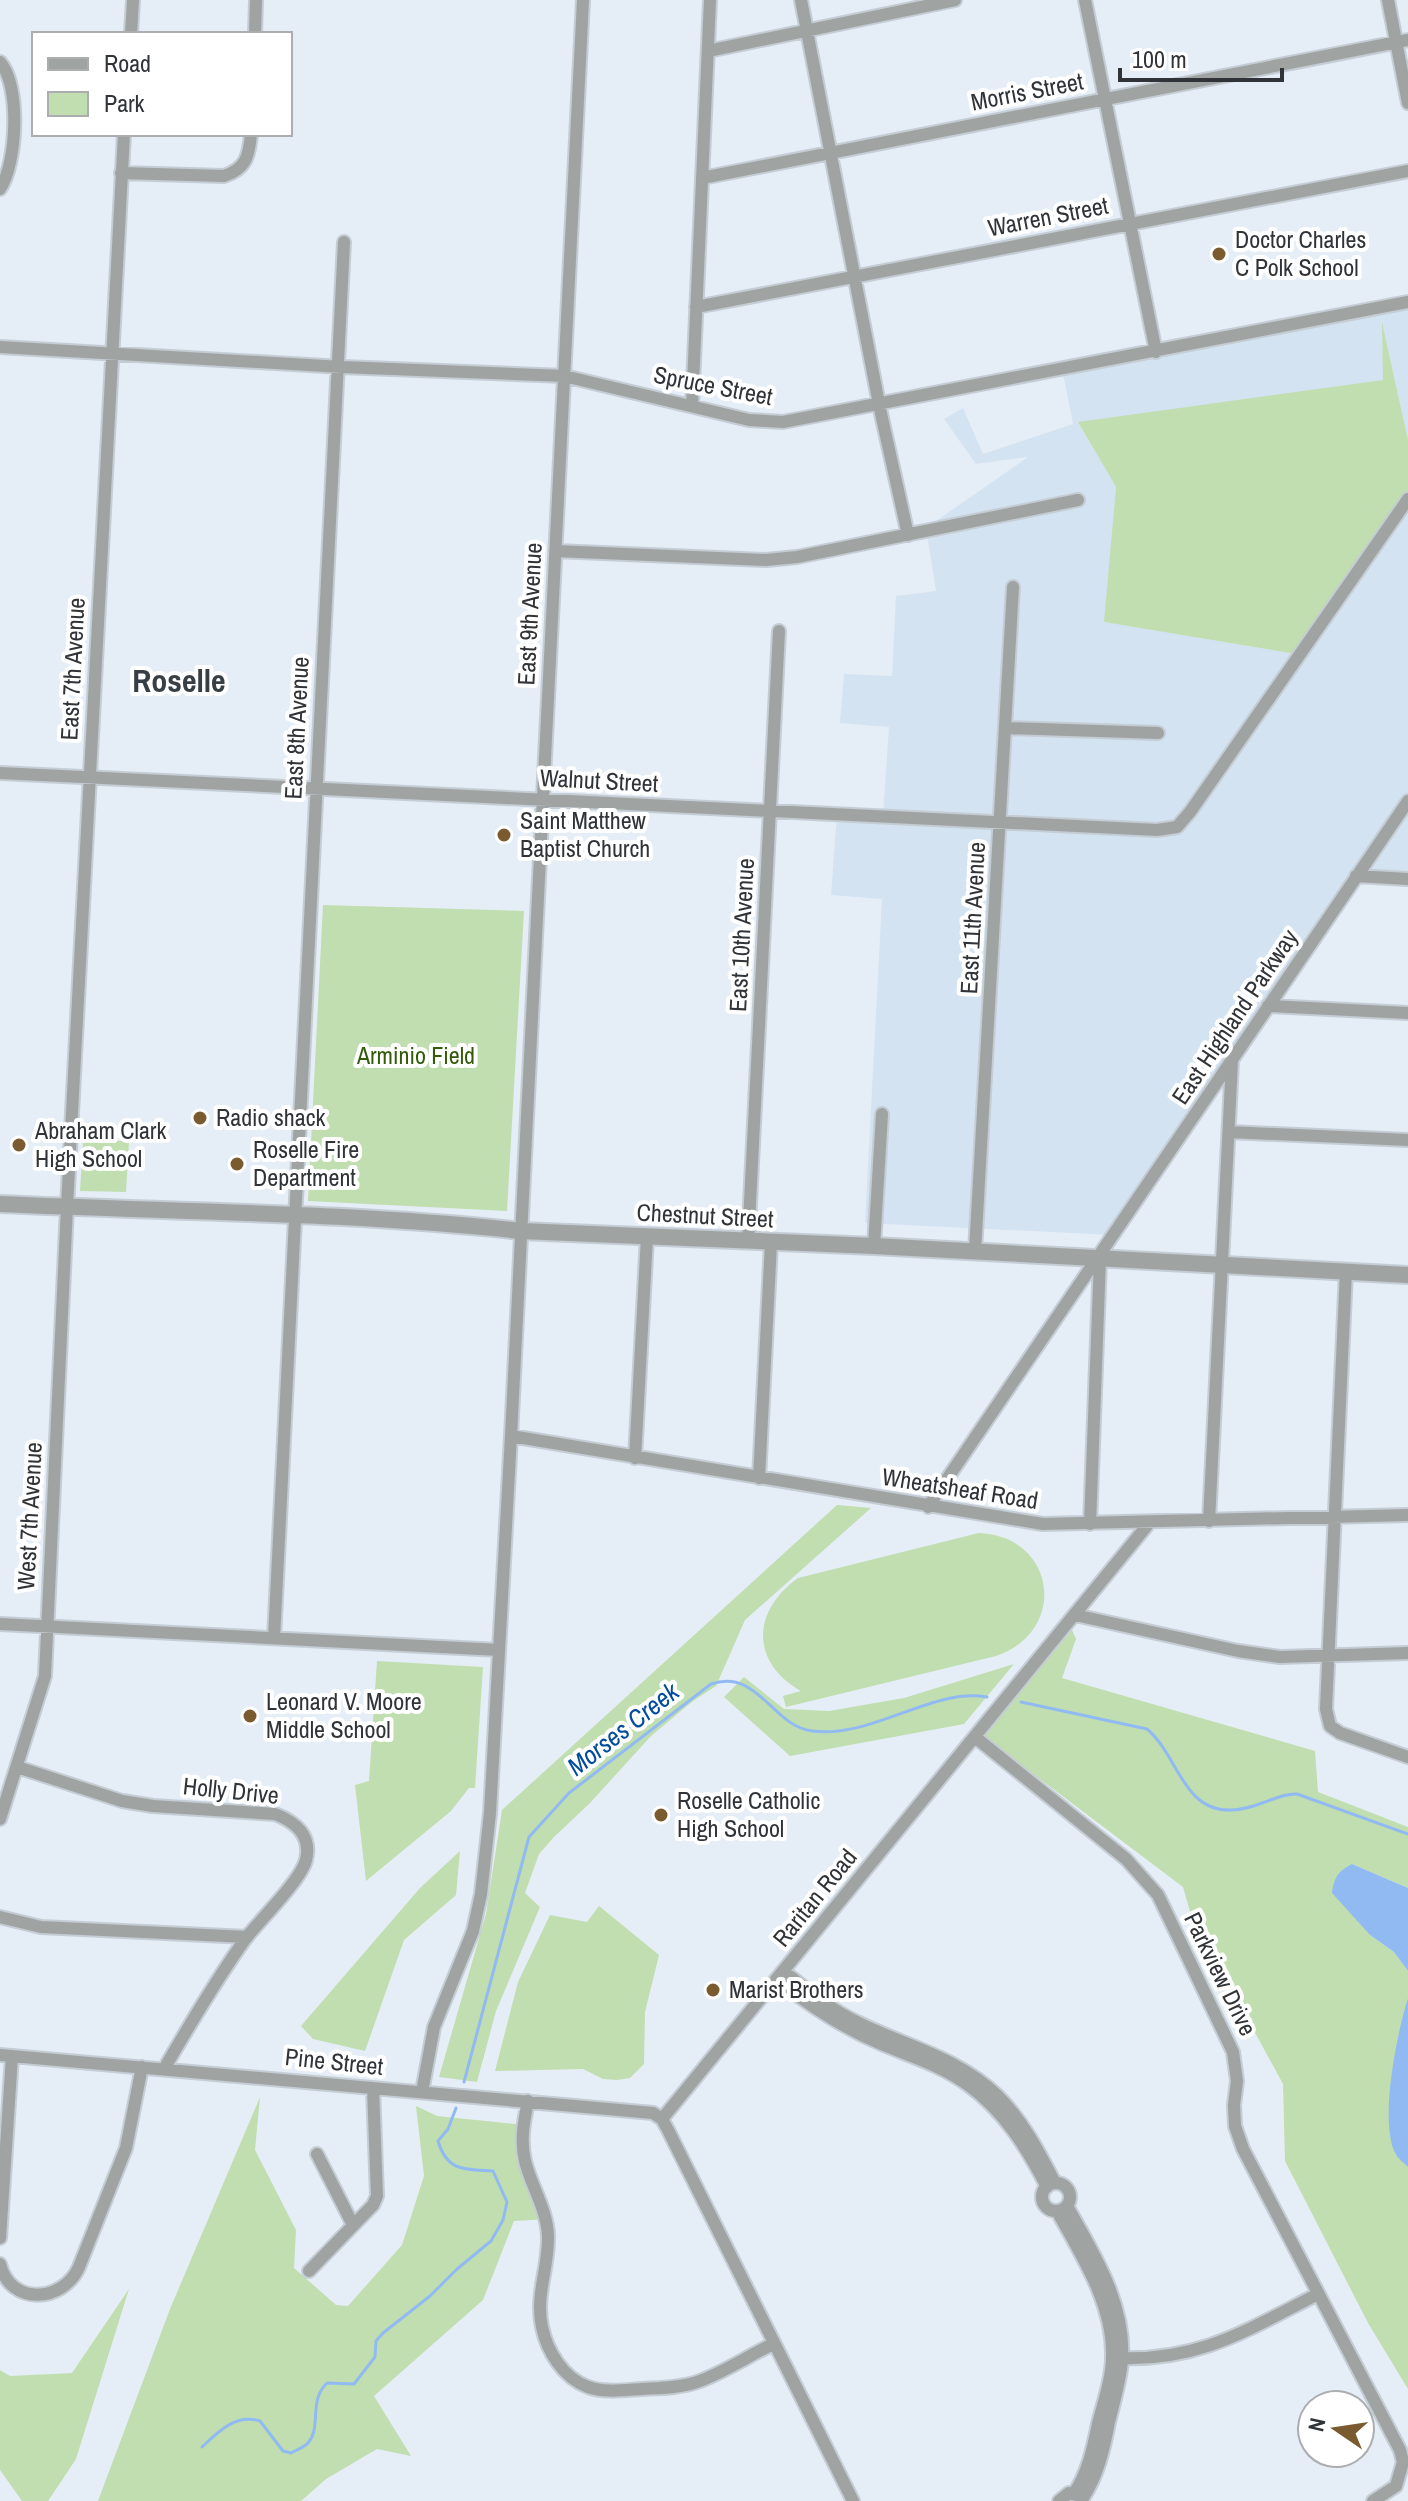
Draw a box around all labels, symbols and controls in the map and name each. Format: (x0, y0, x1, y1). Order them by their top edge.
legend (32, 32, 292, 136)
scale bar (1120, 32, 1282, 82)
text: 100 m (1132, 43, 1187, 75)
text: Road (104, 47, 151, 79)
street label: Morris Street (968, 64, 1086, 118)
text: Park (104, 87, 145, 119)
street label: Warren Street (985, 189, 1111, 243)
place label: Doctor Charles C Polk School (1235, 223, 1366, 283)
marker: Doctor Charles C Polk School (1210, 245, 1228, 263)
street label: Spruce Street (651, 358, 776, 412)
street label: East 9th Avenue (509, 542, 549, 686)
street label: East 7th Avenue (52, 597, 92, 741)
street label: East 8th Avenue (276, 656, 316, 800)
district label: Roselle (132, 659, 226, 702)
street label: Walnut Street (539, 761, 660, 799)
place label: Saint Matthew Baptist Church (520, 804, 650, 864)
marker: Saint Matthew Baptist Church (495, 826, 513, 844)
street label: East 11th Avenue (952, 841, 992, 995)
street label: East 10th Avenue (721, 857, 761, 1013)
street label: East Highland Parkway (1164, 923, 1305, 1110)
park label: Arminio Field (356, 1039, 475, 1071)
place label: Radio shack (216, 1101, 326, 1133)
marker: Radio shack (191, 1109, 209, 1127)
place label: Abraham Clark High School (34, 1114, 166, 1174)
place label: Roselle Fire Department (253, 1133, 359, 1193)
marker: Abraham Clark High School (10, 1136, 28, 1154)
marker: Roselle Fire Department (228, 1155, 246, 1173)
street label: Chestnut Street (636, 1195, 775, 1235)
street label: West 7th Avenue (9, 1441, 49, 1591)
street label: Wheatsheaf Road (880, 1460, 1040, 1516)
water label: Morses Creek (560, 1673, 687, 1783)
place label: Leonard V. Moore Middle School (266, 1685, 422, 1745)
marker: Leonard V. Moore Middle School (241, 1707, 259, 1725)
street label: Holly Drive (182, 1769, 281, 1811)
place label: Roselle Catholic High School (677, 1784, 820, 1844)
marker: Roselle Catholic High School (652, 1806, 670, 1824)
street label: Raritan Road (765, 1842, 863, 1953)
street label: Parkview Drive (1177, 1907, 1265, 2041)
place label: Marist Brothers (729, 1973, 864, 2005)
marker: Marist Brothers (704, 1981, 722, 1999)
street label: Pine Street (283, 2040, 385, 2082)
north arrow (1296, 2389, 1376, 2469)
text: N (1300, 2415, 1333, 2434)

